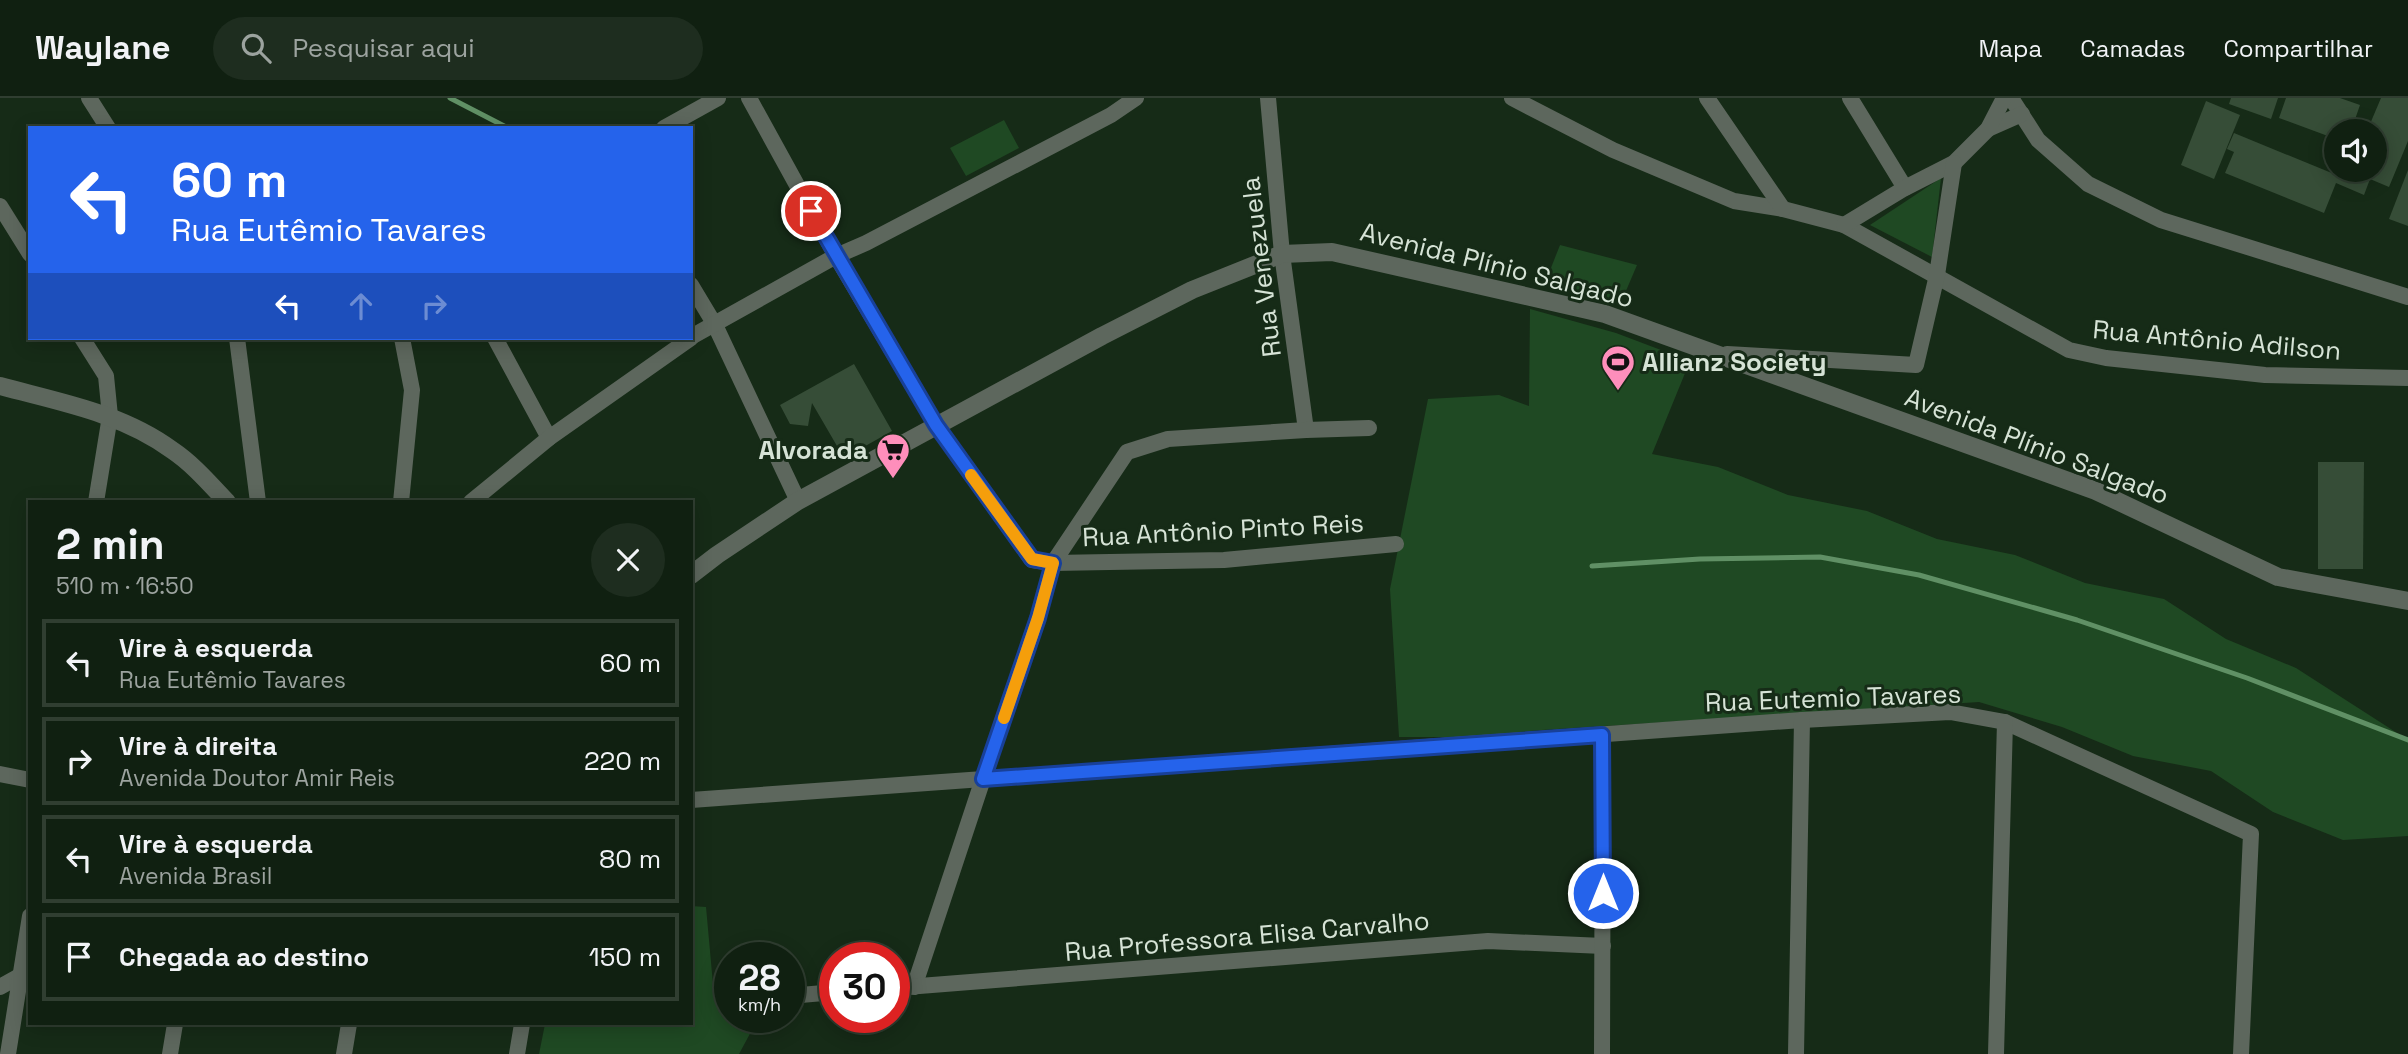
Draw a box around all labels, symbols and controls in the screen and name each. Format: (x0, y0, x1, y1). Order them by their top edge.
search box (213, 17, 703, 80)
text: Waylane (35, 27, 171, 69)
icon: search (237, 29, 275, 67)
text: Pesquisar aqui (293, 31, 475, 65)
text: Mapa (1978, 33, 2042, 64)
text: Camadas (2080, 33, 2185, 64)
text: Compartilhar (2223, 33, 2373, 64)
map controls (2324, 119, 2387, 182)
button: sound (2324, 119, 2387, 182)
text: 60 m (171, 149, 287, 211)
icon: left (56, 154, 147, 245)
street label: Rua Venezuela (1233, 175, 1289, 359)
pin (781, 181, 841, 241)
icon: arrive (792, 192, 830, 230)
text: Rua Eutêmio Tavares (171, 210, 487, 250)
street label: Avenida Plínio Salgado (1357, 215, 1637, 315)
icon: left (269, 287, 307, 325)
icon: ahead (342, 287, 380, 325)
icon: right (415, 287, 453, 325)
street label: Rua Antônio Adilson (2091, 312, 2343, 368)
sports icon: Allianz Society (1599, 343, 1637, 392)
place label: Allianz Society (1642, 345, 1827, 379)
street label: Avenida Plínio Salgado (1900, 380, 2174, 512)
supermarket icon: Alvorada (874, 431, 912, 480)
place label: Alvorada (758, 433, 868, 467)
street label: Rua Antônio Pinto Reis (1081, 506, 1365, 554)
text: 2 min (56, 518, 165, 571)
button: close (591, 523, 665, 597)
text: 510 m · 16:50 (56, 571, 194, 601)
text: Vire à esquerda (119, 631, 313, 665)
icon: left (60, 644, 98, 682)
text: 60 m (599, 646, 661, 680)
text: Rua Eutêmio Tavares (119, 665, 346, 695)
street label: Rua Eutemio Tavares (1704, 677, 1962, 719)
text: Vire à direita (119, 729, 277, 763)
icon: right (60, 742, 98, 780)
text: 220 m (584, 744, 661, 778)
text: Avenida Doutor Amir Reis (119, 763, 395, 793)
text: Vire à esquerda (119, 827, 313, 861)
icon: left (60, 840, 98, 878)
text: 80 m (599, 842, 661, 876)
position arrow (1566, 856, 1640, 930)
text: Avenida Brasil (119, 861, 272, 891)
street label: Rua Professora Elisa Carvalho (1063, 903, 1431, 969)
icon: arrive (60, 938, 98, 976)
text: Chegada ao destino (119, 940, 369, 974)
text: 150 m (589, 940, 661, 974)
speed limit sign: 30 (819, 942, 910, 1033)
text: 28 (739, 956, 780, 1000)
text: km/h (738, 993, 781, 1016)

